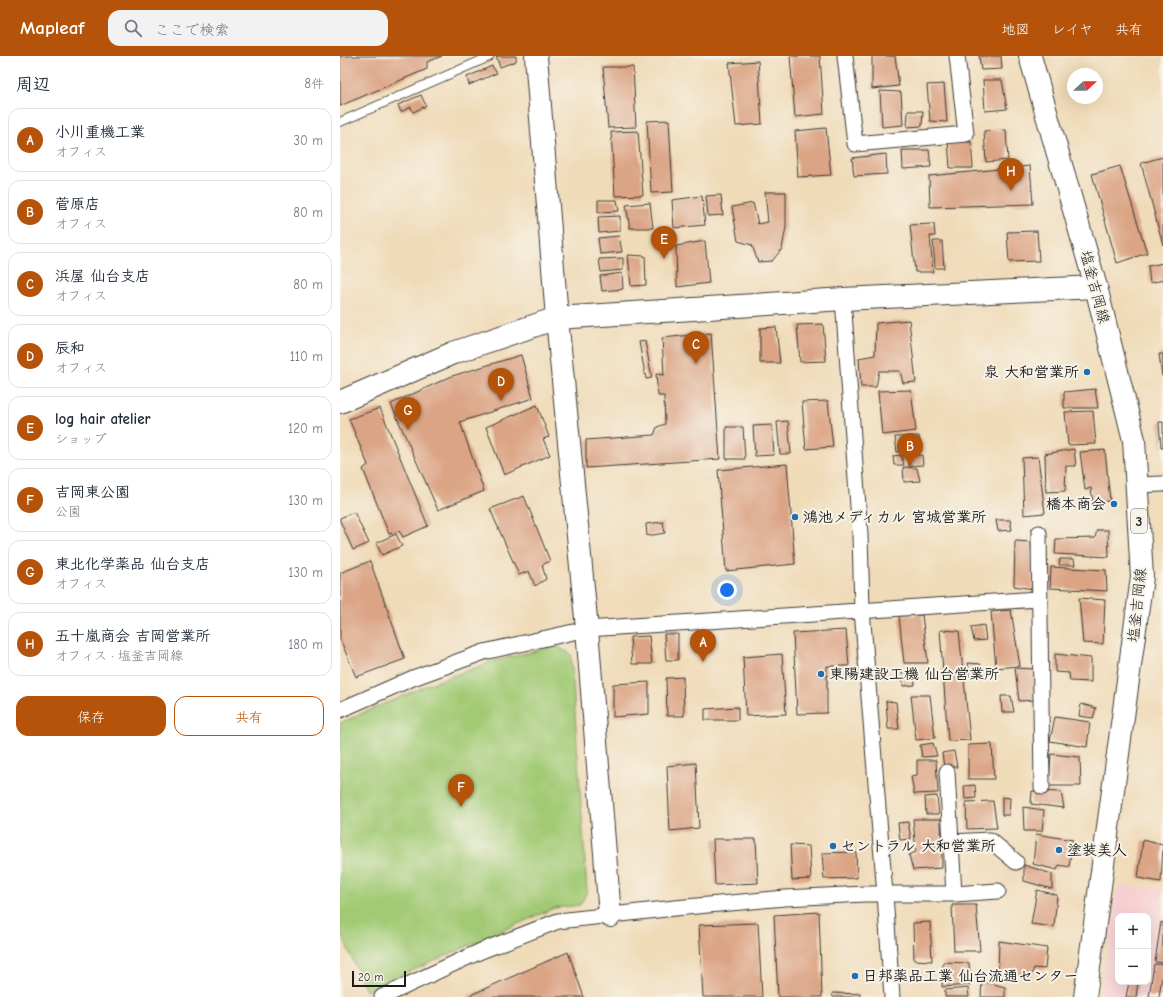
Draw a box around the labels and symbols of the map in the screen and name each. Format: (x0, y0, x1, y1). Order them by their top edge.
north arrow (1067, 68, 1103, 104)
pin: H (998, 158, 1024, 191)
pin: E (651, 226, 677, 259)
street label: 塩釜吉岡線 (1077, 248, 1113, 326)
pin: C (683, 331, 709, 364)
place label: 泉 大和営業所 (984, 363, 1079, 381)
marker: 泉 大和営業所 (1082, 367, 1092, 377)
pin: D (488, 368, 514, 401)
pin: G (395, 397, 421, 430)
pin: B (897, 433, 923, 466)
place label: 橋本商会 (1046, 495, 1106, 513)
marker: 橋本商会 (1109, 499, 1119, 509)
place label: 鴻池メディカル 宮城営業所 (803, 508, 986, 526)
road number: 3 (1131, 509, 1147, 533)
marker: 鴻池メディカル 宮城営業所 (790, 512, 800, 522)
street label: 塩釜吉岡線 (1124, 567, 1150, 643)
your location (717, 580, 737, 600)
pin: A (690, 629, 716, 662)
place label: 東陽建設工機 仙台営業所 (829, 665, 999, 683)
marker: 東陽建設工機 仙台営業所 (816, 669, 826, 679)
pin: F (448, 774, 474, 807)
place label: セントラル 大和営業所 (841, 837, 996, 855)
marker: セントラル 大和営業所 (828, 841, 838, 851)
place label: 塗装美人 (1067, 841, 1127, 859)
marker: 塗装美人 (1054, 845, 1064, 855)
place label: 日邦薬品工業 仙台流通センター (863, 967, 1078, 985)
scale bar (352, 969, 406, 988)
marker: 日邦薬品工業 仙台流通センター (850, 971, 860, 981)

